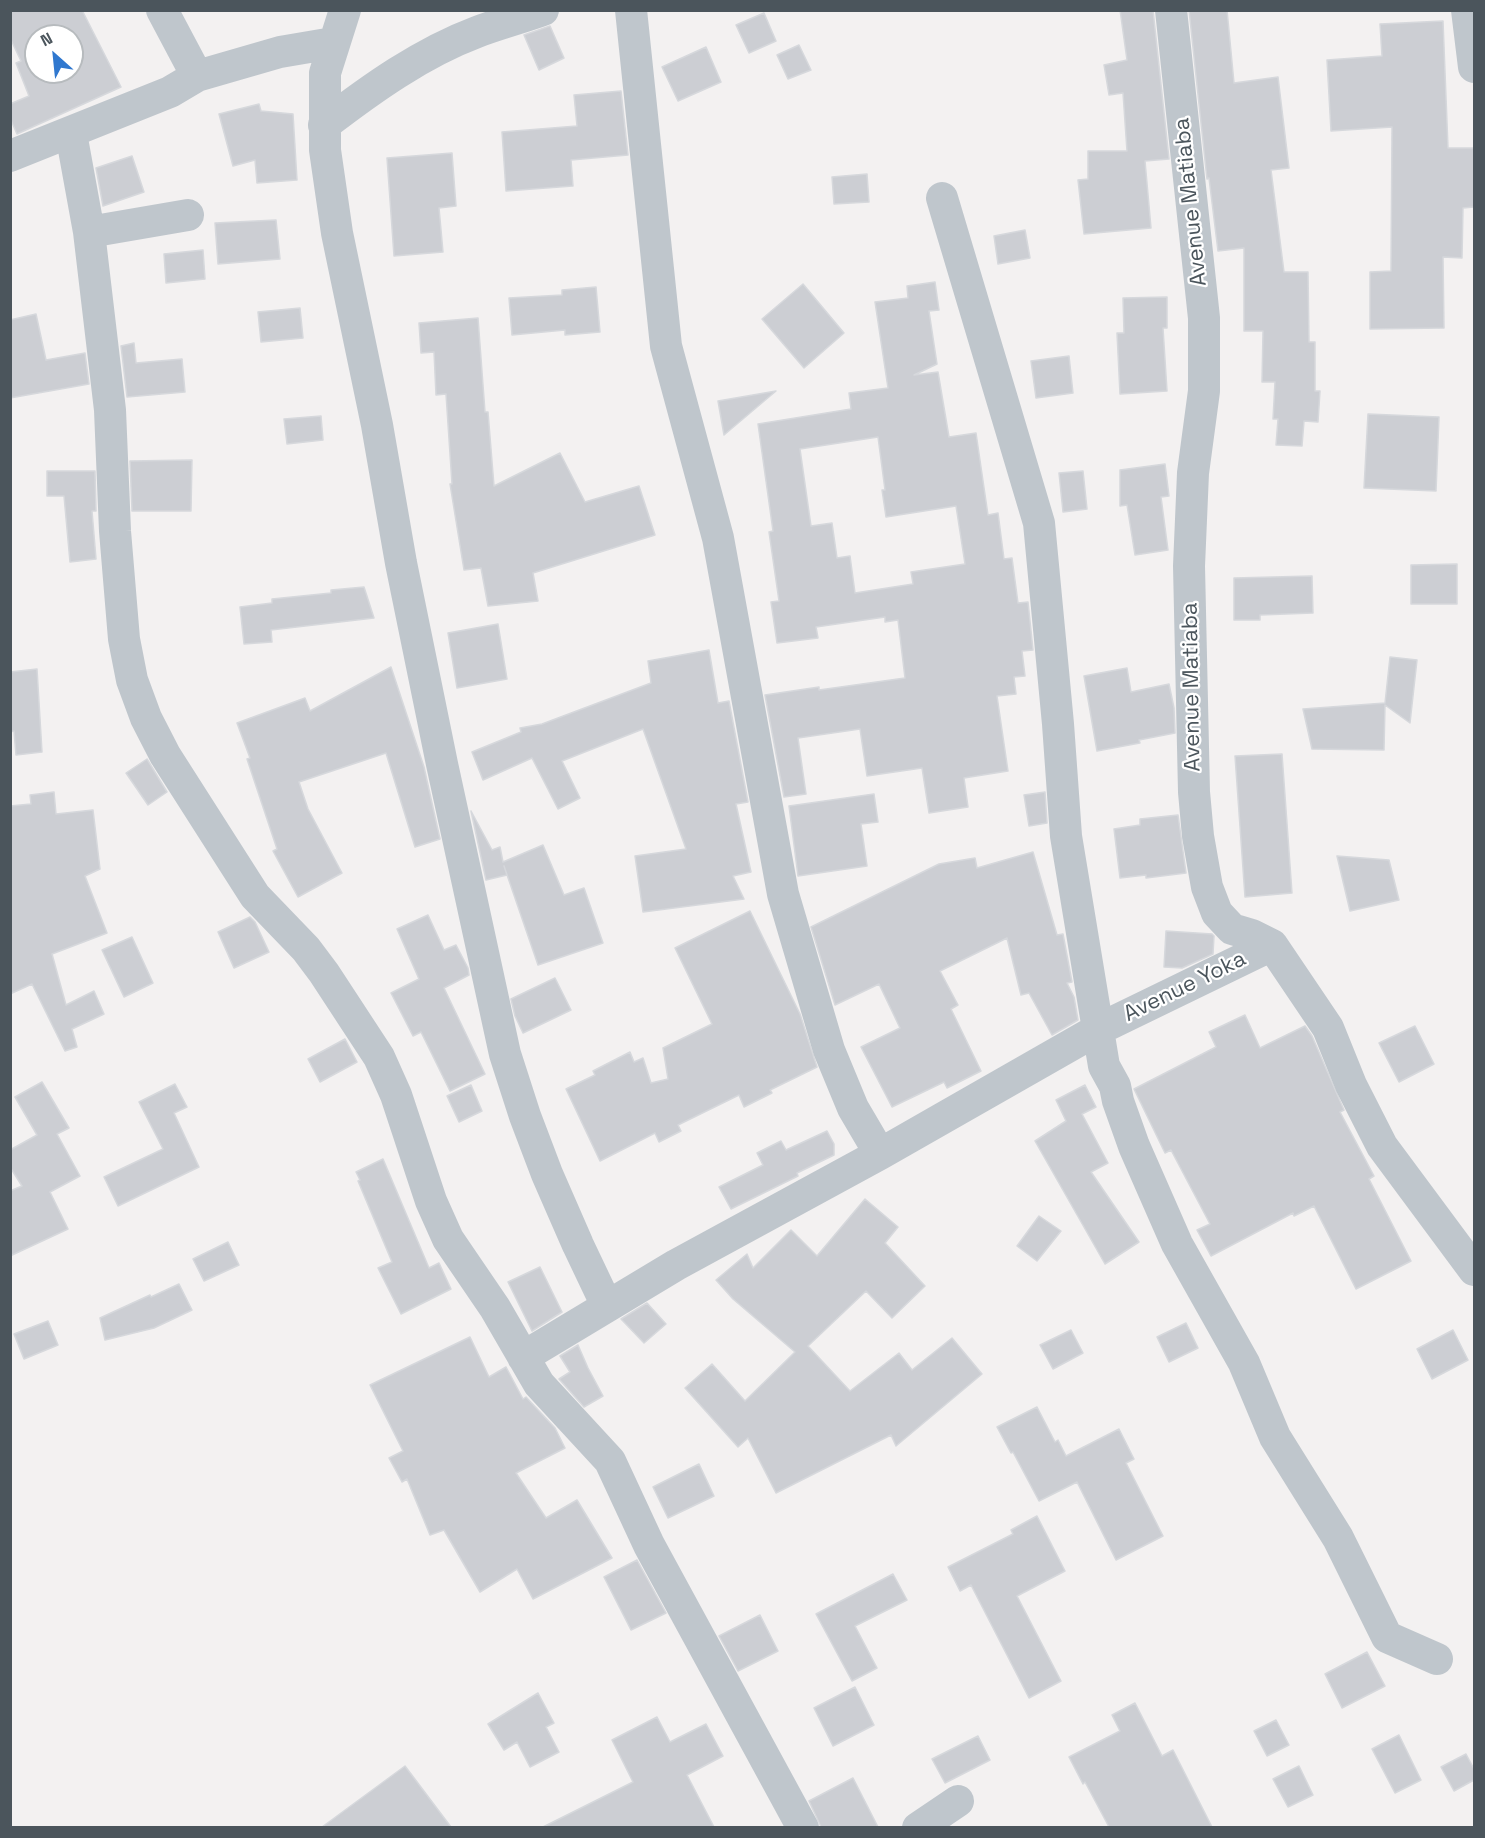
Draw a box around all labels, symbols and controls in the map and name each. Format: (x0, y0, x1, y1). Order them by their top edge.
north arrow (24, 24, 84, 84)
text: N (37, 28, 56, 51)
street label: Avenue Matiaba (1169, 116, 1213, 288)
street label: Avenue Matiaba (1177, 602, 1207, 772)
street label: Avenue Yoka (1120, 946, 1250, 1028)

